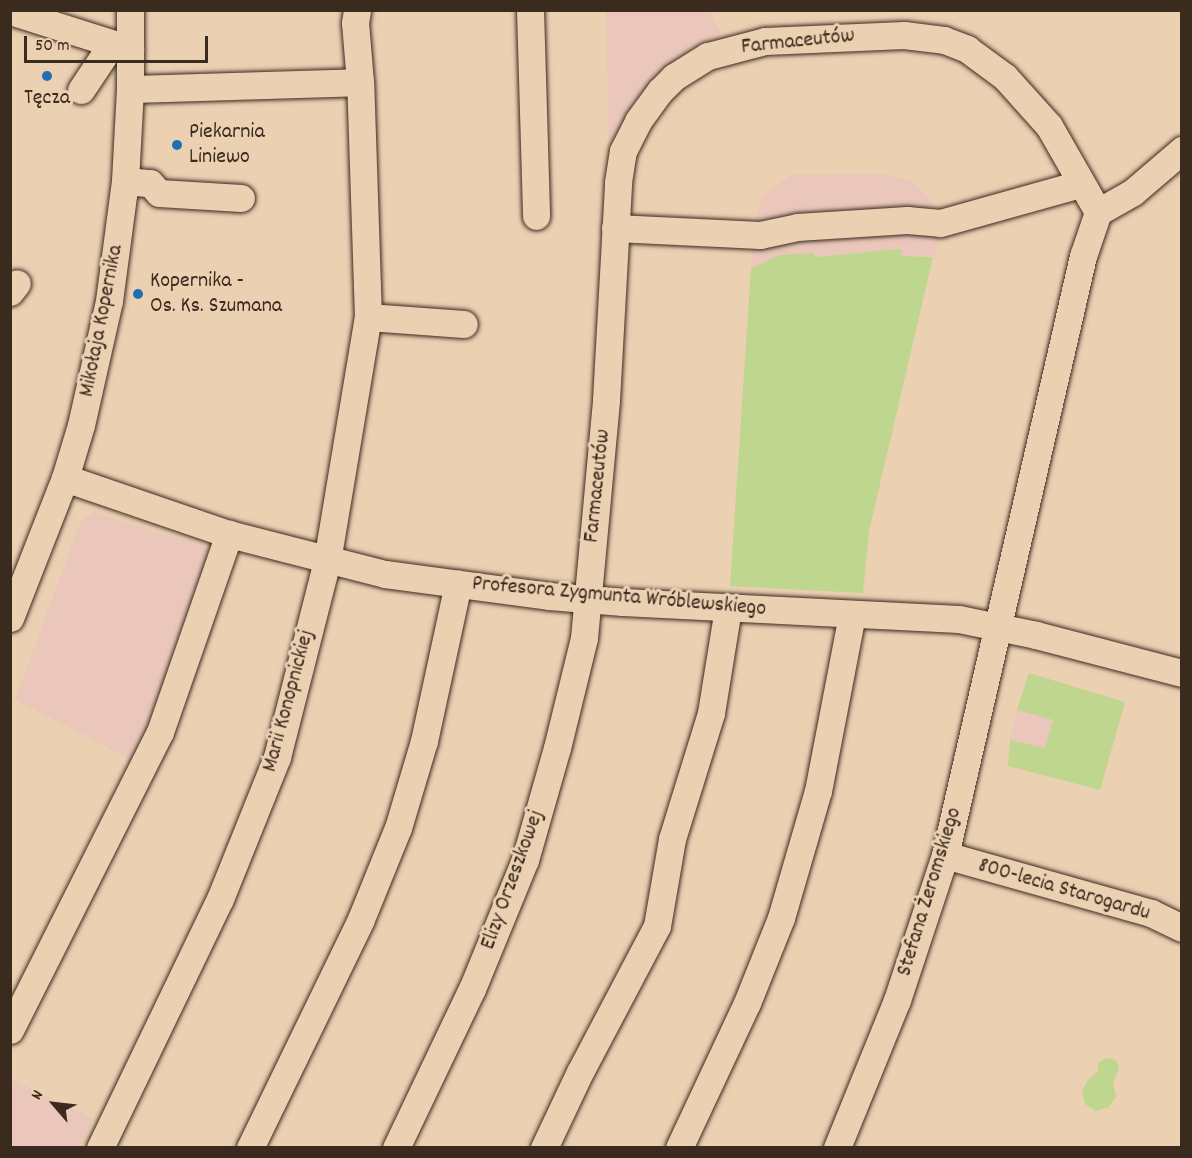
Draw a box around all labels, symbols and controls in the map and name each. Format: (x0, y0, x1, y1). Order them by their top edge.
street label: Farmaceutów (740, 23, 856, 61)
scale bar (27, 24, 212, 62)
text: 50 m (35, 34, 70, 59)
marker: Tęcza (40, 69, 54, 83)
place label: Tęcza (24, 86, 70, 112)
place label: Piekarnia Liniewo (189, 119, 265, 170)
marker: Piekarnia Liniewo (170, 138, 184, 152)
street label: Mikołaja Kopernika (74, 243, 130, 399)
place label: Kopernika - Os. Ks. Szumana (150, 268, 282, 320)
marker: Kopernika - Os. Ks. Szumana (131, 287, 145, 301)
street label: Farmaceutów (579, 428, 617, 544)
street label: Profesora Zygmunta Wróblewskiego (471, 571, 767, 623)
street label: Marii Konopnickiej (257, 627, 321, 775)
street label: Stefana Żeromskiego (892, 804, 968, 980)
street label: Elizy Orzeszkowej (476, 807, 550, 953)
street label: 800-lecia Starogardu (975, 853, 1153, 927)
north arrow (24, 1074, 84, 1134)
text: N (26, 1086, 50, 1104)

